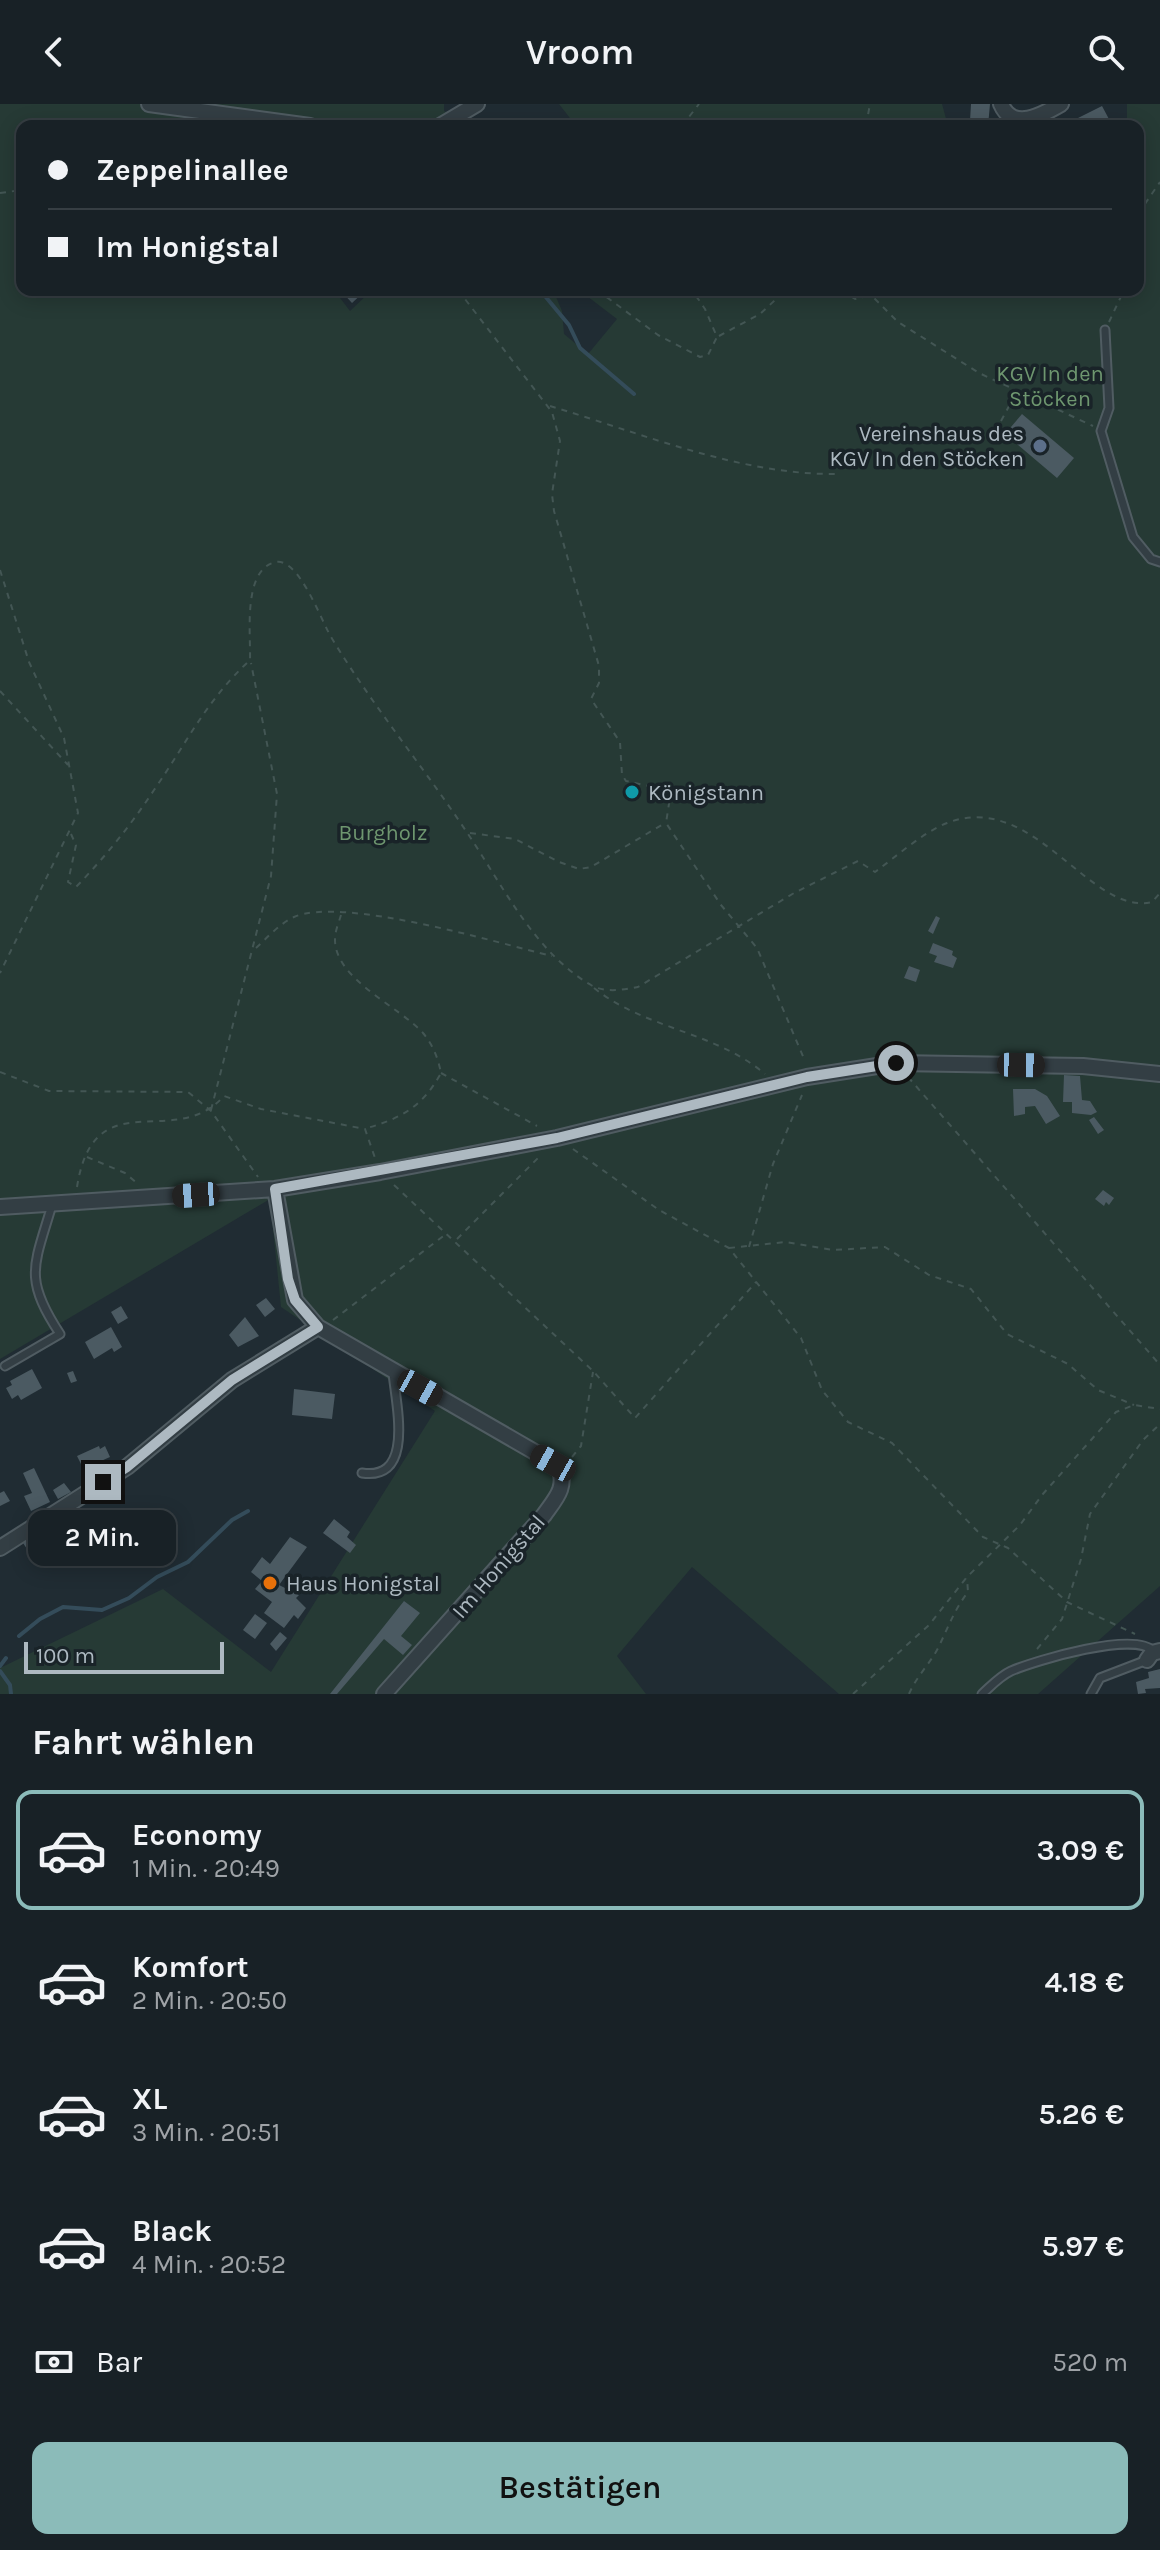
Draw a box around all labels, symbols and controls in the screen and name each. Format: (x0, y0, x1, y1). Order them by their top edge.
icon: back (32, 30, 76, 74)
icon: search (1084, 30, 1128, 74)
text: Vroom (526, 31, 634, 73)
text: Zeppelinallee (96, 152, 289, 188)
text: Im Honigstal (96, 229, 280, 265)
park label: KGV In den Stöcken (996, 361, 1104, 412)
place label: Vereinshaus des KGV In den Stöcken (829, 421, 1024, 472)
marker: Vereinshaus des KGV In den Stöcken (1031, 437, 1049, 455)
place label: Königstann (648, 780, 764, 806)
marker: Königstann (623, 783, 641, 801)
park label: Burgholz (339, 820, 427, 846)
route start (878, 1045, 914, 1081)
car (997, 1053, 1045, 1077)
car (171, 1181, 221, 1209)
car (393, 1366, 447, 1410)
car (526, 1441, 580, 1485)
route end (85, 1464, 121, 1500)
street label: Im Honigstal (447, 1509, 551, 1624)
callout: 2 Min. (29, 1510, 177, 1566)
text: 2 Min. (65, 1522, 139, 1553)
place label: Haus Honigstal (286, 1571, 440, 1597)
marker: Haus Honigstal (261, 1574, 279, 1592)
scale bar (24, 1638, 224, 1674)
text: 100 m (36, 1643, 95, 1669)
text: Fahrt wählen (32, 1721, 255, 1763)
icon: car (36, 1814, 108, 1886)
text: Economy (132, 1817, 262, 1853)
text: 3.09 € (1036, 1832, 1124, 1868)
text: 1 Min. · 20:49 (132, 1853, 280, 1884)
icon: car (36, 1946, 108, 2018)
text: Komfort (132, 1949, 249, 1985)
text: 4.18 € (1044, 1964, 1124, 2000)
text: 2 Min. · 20:50 (132, 1985, 287, 2016)
icon: car (36, 2078, 108, 2150)
text: XL (132, 2081, 167, 2117)
text: 5.26 € (1038, 2096, 1124, 2132)
text: 3 Min. · 20:51 (132, 2117, 280, 2148)
icon: car (36, 2210, 108, 2282)
text: Black (132, 2213, 212, 2249)
text: 5.97 € (1041, 2228, 1124, 2264)
text: 4 Min. · 20:52 (132, 2249, 286, 2280)
icon: cash (32, 2340, 76, 2384)
text: Bar (96, 2344, 142, 2380)
text: 520 m (1052, 2347, 1128, 2378)
button: Bestätigen (32, 2442, 1128, 2534)

